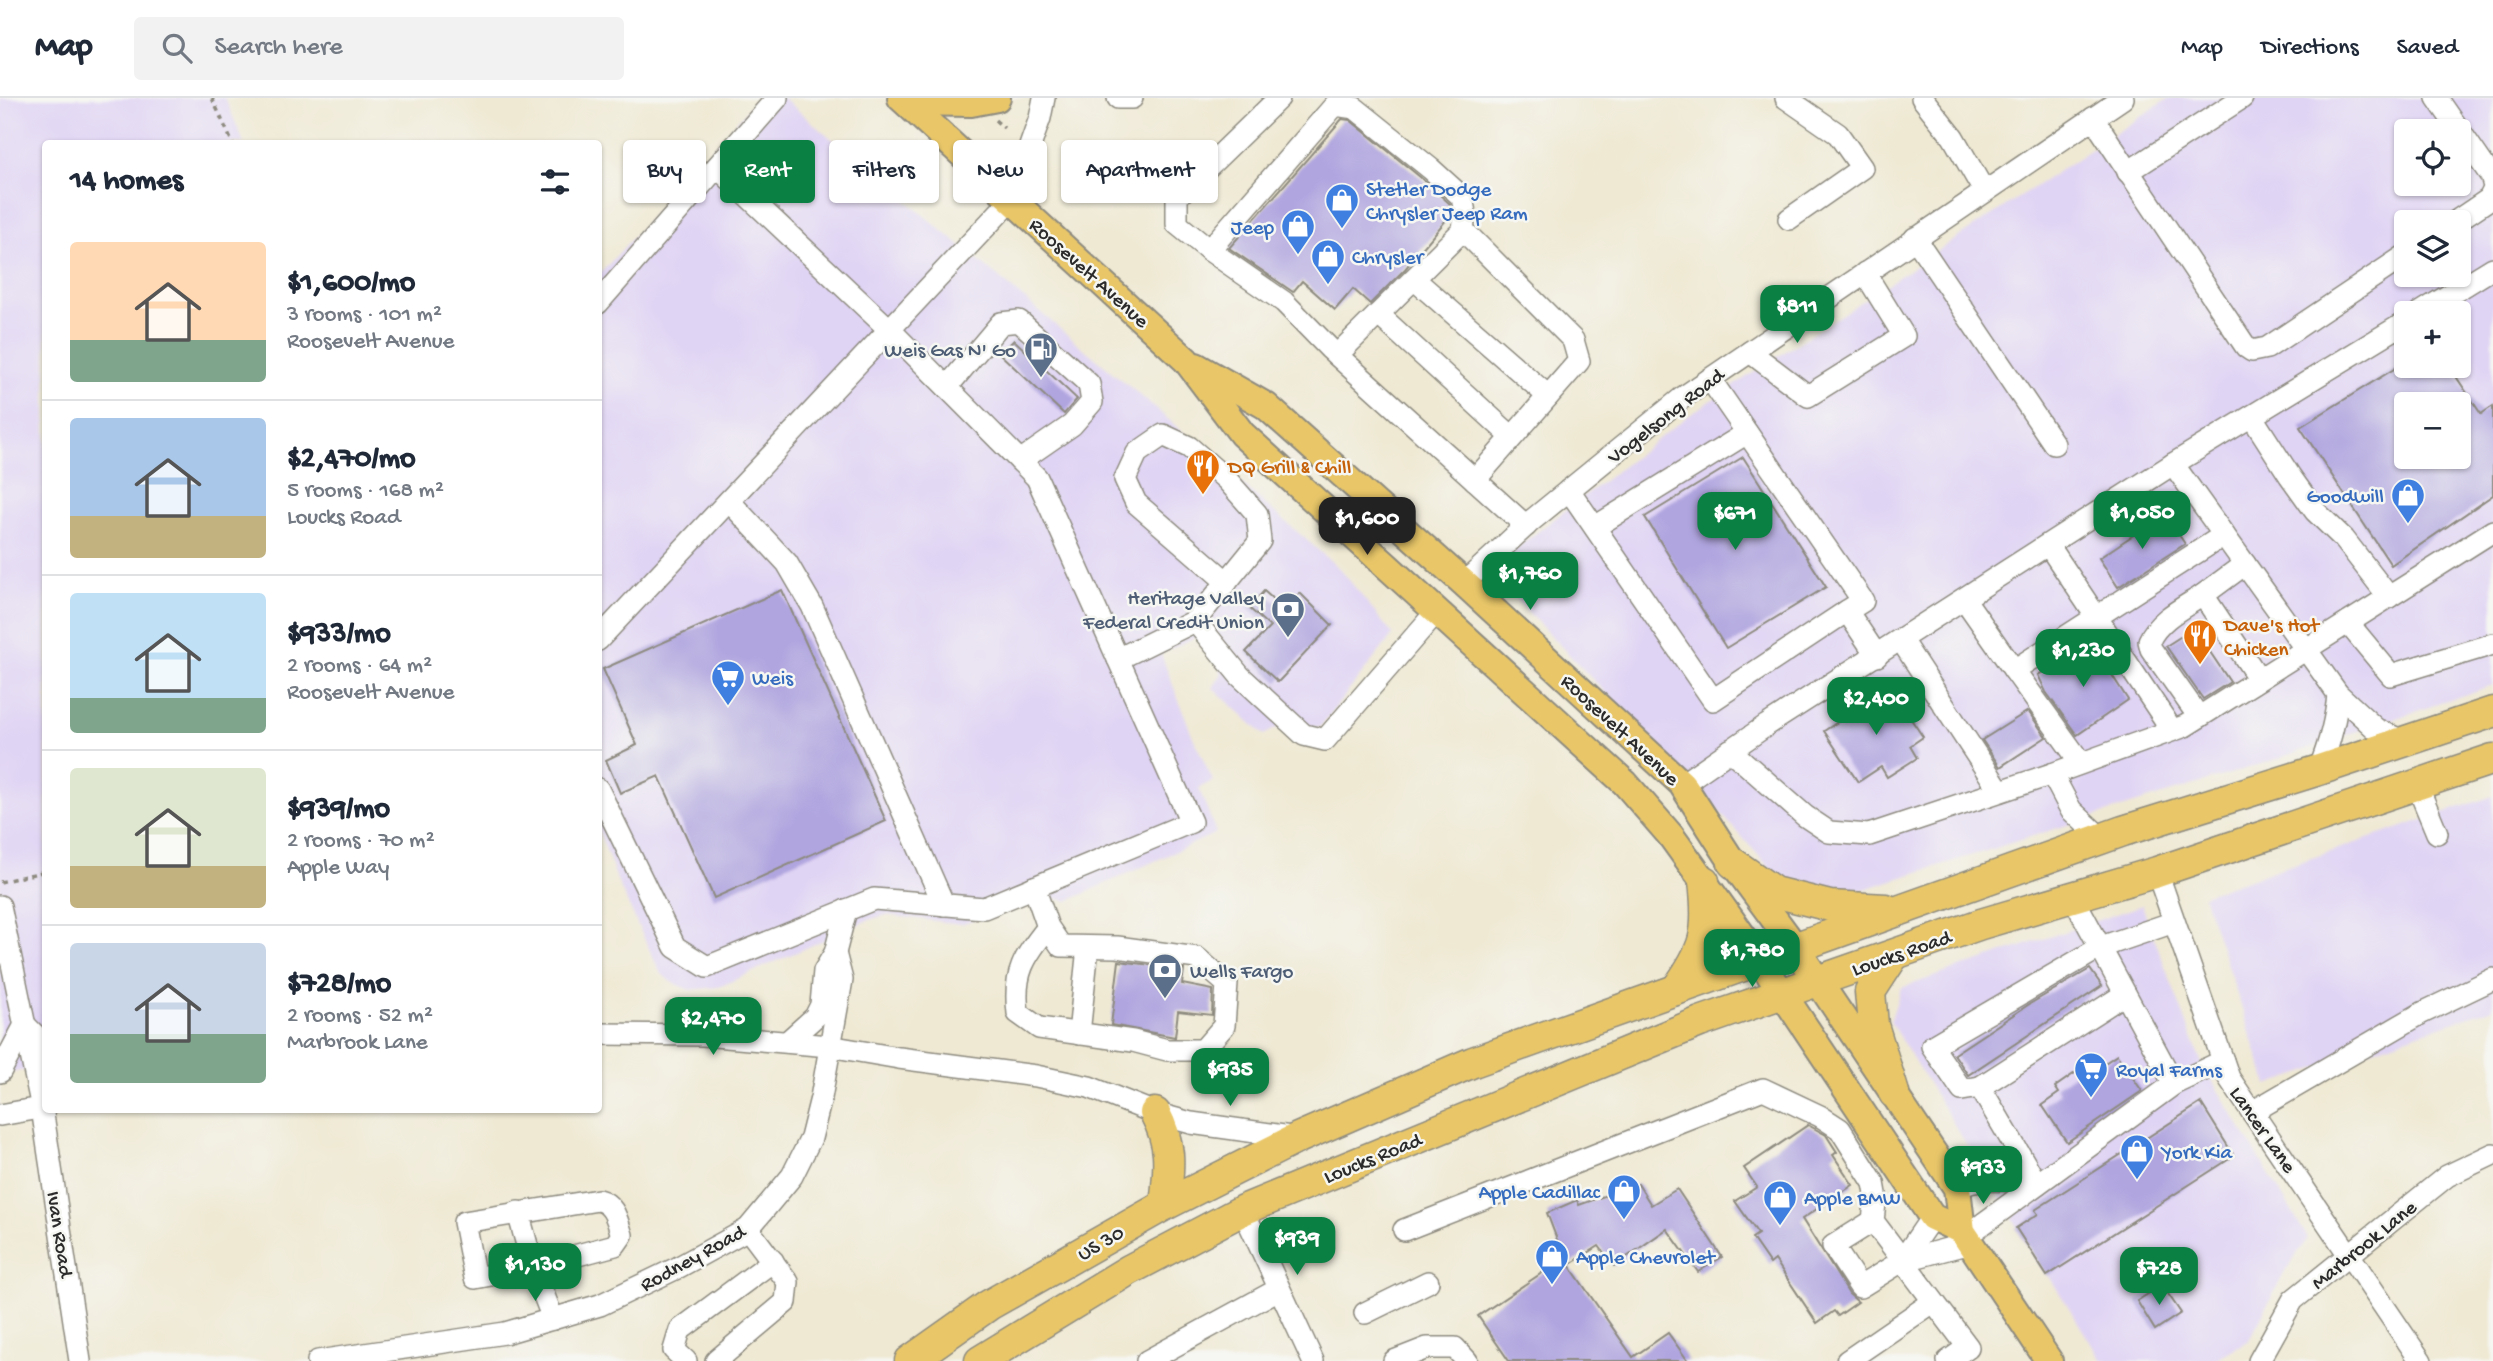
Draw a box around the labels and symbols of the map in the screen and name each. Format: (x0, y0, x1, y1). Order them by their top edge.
place label: Stetler Dodge Chrysler Jeep Ram (1366, 179, 1528, 228)
shop icon: Stetler Dodge Chrysler Jeep Ram (1323, 181, 1361, 230)
shop icon: Jeep (1279, 207, 1317, 256)
street label: Roosevelt Avenue (1023, 214, 1154, 336)
place label: Jeep (1231, 217, 1275, 242)
shop icon: Chrysler (1309, 237, 1347, 286)
place label: Chrysler (1352, 247, 1425, 272)
pin: $811 (1756, 286, 1838, 345)
fuel station icon: Weis Gas N' Go (1022, 330, 1060, 379)
place label: Weis Gas N' Go (884, 340, 1016, 365)
street label: Vogelsong Road (1603, 363, 1732, 472)
restaurant icon: DQ Grill & Chill (1184, 447, 1222, 496)
place label: DQ Grill & Chill (1226, 457, 1351, 482)
shop icon: Goodwill (2389, 476, 2427, 525)
place label: Goodwill (2307, 486, 2384, 511)
pin: $1,050 (2085, 491, 2199, 551)
pin: $671 (1694, 492, 1776, 552)
pin: $1,600 (1310, 498, 1424, 557)
pin: $1,760 (1473, 552, 1587, 612)
place label: Heritage Valley Federal Credit Union (1082, 588, 1264, 637)
bank icon: Heritage Valley Federal Credit Union (1269, 590, 1307, 639)
place label: Dave's Hot Chicken (2222, 615, 2321, 664)
restaurant icon: Dave's Hot Chicken (2181, 617, 2219, 666)
pin: $1,230 (2026, 630, 2140, 689)
supermarket icon: Weis (709, 658, 747, 707)
place label: Weis (752, 668, 794, 693)
street label: Roosevelt Avenue (1554, 670, 1684, 794)
pin: $2,400 (1819, 678, 1933, 737)
street label: Loucks Road (1849, 926, 1957, 984)
pin: $1,780 (1695, 930, 1809, 989)
bank icon: Wells Fargo (1146, 951, 1184, 1000)
place label: Wells Fargo (1190, 961, 1293, 986)
pin: $2,470 (656, 998, 770, 1057)
pin: $935 (1189, 1048, 1271, 1108)
supermarket icon: Royal Farms (2072, 1050, 2110, 1099)
place label: Royal Farms (2116, 1060, 2223, 1085)
street label: Lancer Lane (2222, 1083, 2301, 1180)
street label: Loucks Road (1321, 1129, 1428, 1191)
shop icon: York Kia (2118, 1132, 2156, 1181)
place label: York Kia (2160, 1142, 2234, 1167)
pin: $933 (1942, 1146, 2024, 1206)
shop icon: Apple Cadillac (1605, 1172, 1643, 1221)
shop icon: Apple BMW (1761, 1178, 1799, 1227)
place label: Apple Cadillac (1479, 1182, 1601, 1207)
place label: Apple BMW (1804, 1188, 1901, 1213)
street label: Ivan Road (38, 1190, 77, 1281)
street label: Marbrook Lane (2307, 1196, 2424, 1297)
pin: $939 (1256, 1218, 1338, 1277)
street label: Rodney Road (637, 1220, 752, 1299)
street label: US 30 (1074, 1222, 1130, 1268)
shop icon: Apple Chevrolet (1533, 1237, 1571, 1286)
pin: $1,130 (478, 1244, 592, 1303)
place label: Apple Chevrolet (1576, 1247, 1717, 1272)
pin: $728 (2118, 1248, 2200, 1307)

